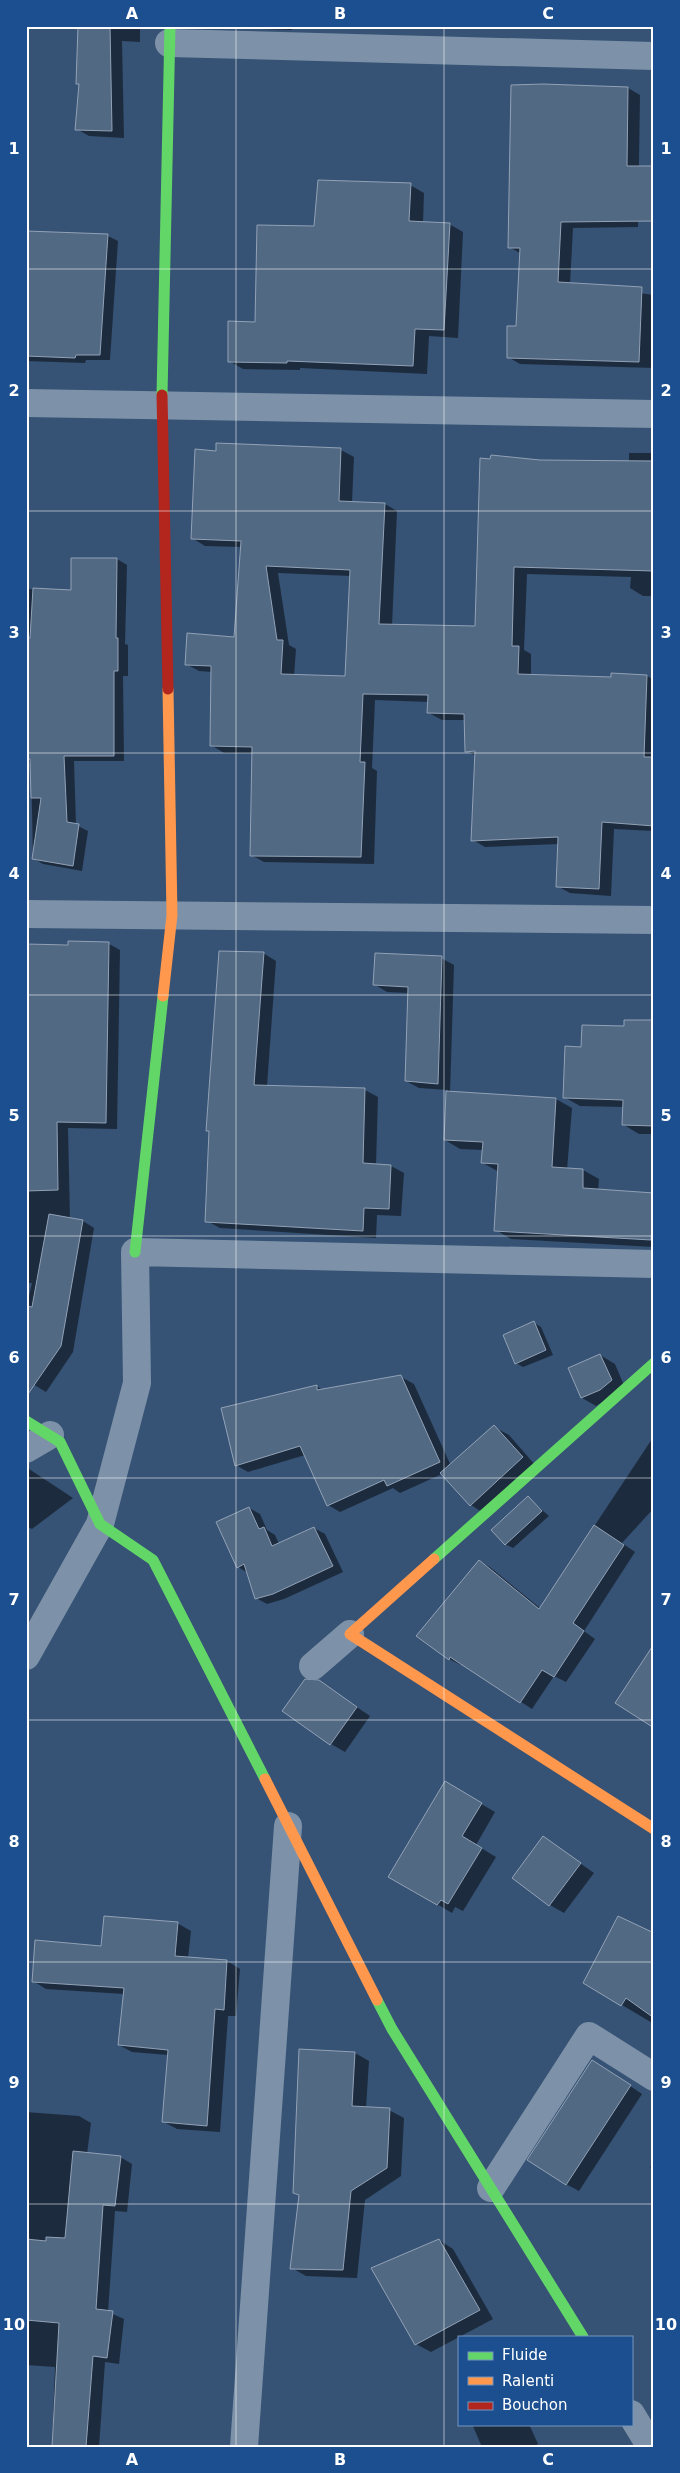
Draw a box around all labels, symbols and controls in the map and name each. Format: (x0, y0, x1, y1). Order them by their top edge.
text: A (126, 4, 139, 23)
text: B (334, 4, 346, 23)
text: C (542, 4, 554, 23)
text: 1 (8, 139, 20, 158)
text: 1 (660, 139, 672, 158)
text: 2 (8, 381, 20, 400)
text: 2 (660, 381, 672, 400)
text: 3 (8, 623, 20, 642)
text: 3 (660, 623, 672, 642)
text: 4 (8, 864, 20, 883)
text: 4 (660, 864, 672, 883)
text: 5 (8, 1106, 20, 1125)
text: 5 (660, 1106, 672, 1125)
text: 6 (8, 1348, 20, 1367)
text: 6 (660, 1348, 672, 1367)
text: 7 (8, 1590, 20, 1609)
text: 7 (660, 1590, 672, 1609)
text: 8 (8, 1832, 20, 1851)
text: 8 (660, 1832, 672, 1851)
text: 9 (8, 2073, 20, 2092)
text: 9 (660, 2073, 672, 2092)
text: 10 (3, 2315, 25, 2334)
text: 10 (655, 2315, 677, 2334)
legend (458, 2336, 632, 2426)
text: Fluide (502, 2346, 547, 2364)
text: Ralenti (502, 2372, 554, 2390)
text: Bouchon (502, 2396, 567, 2414)
text: A (126, 2450, 139, 2469)
text: B (334, 2450, 346, 2469)
text: C (542, 2450, 554, 2469)

